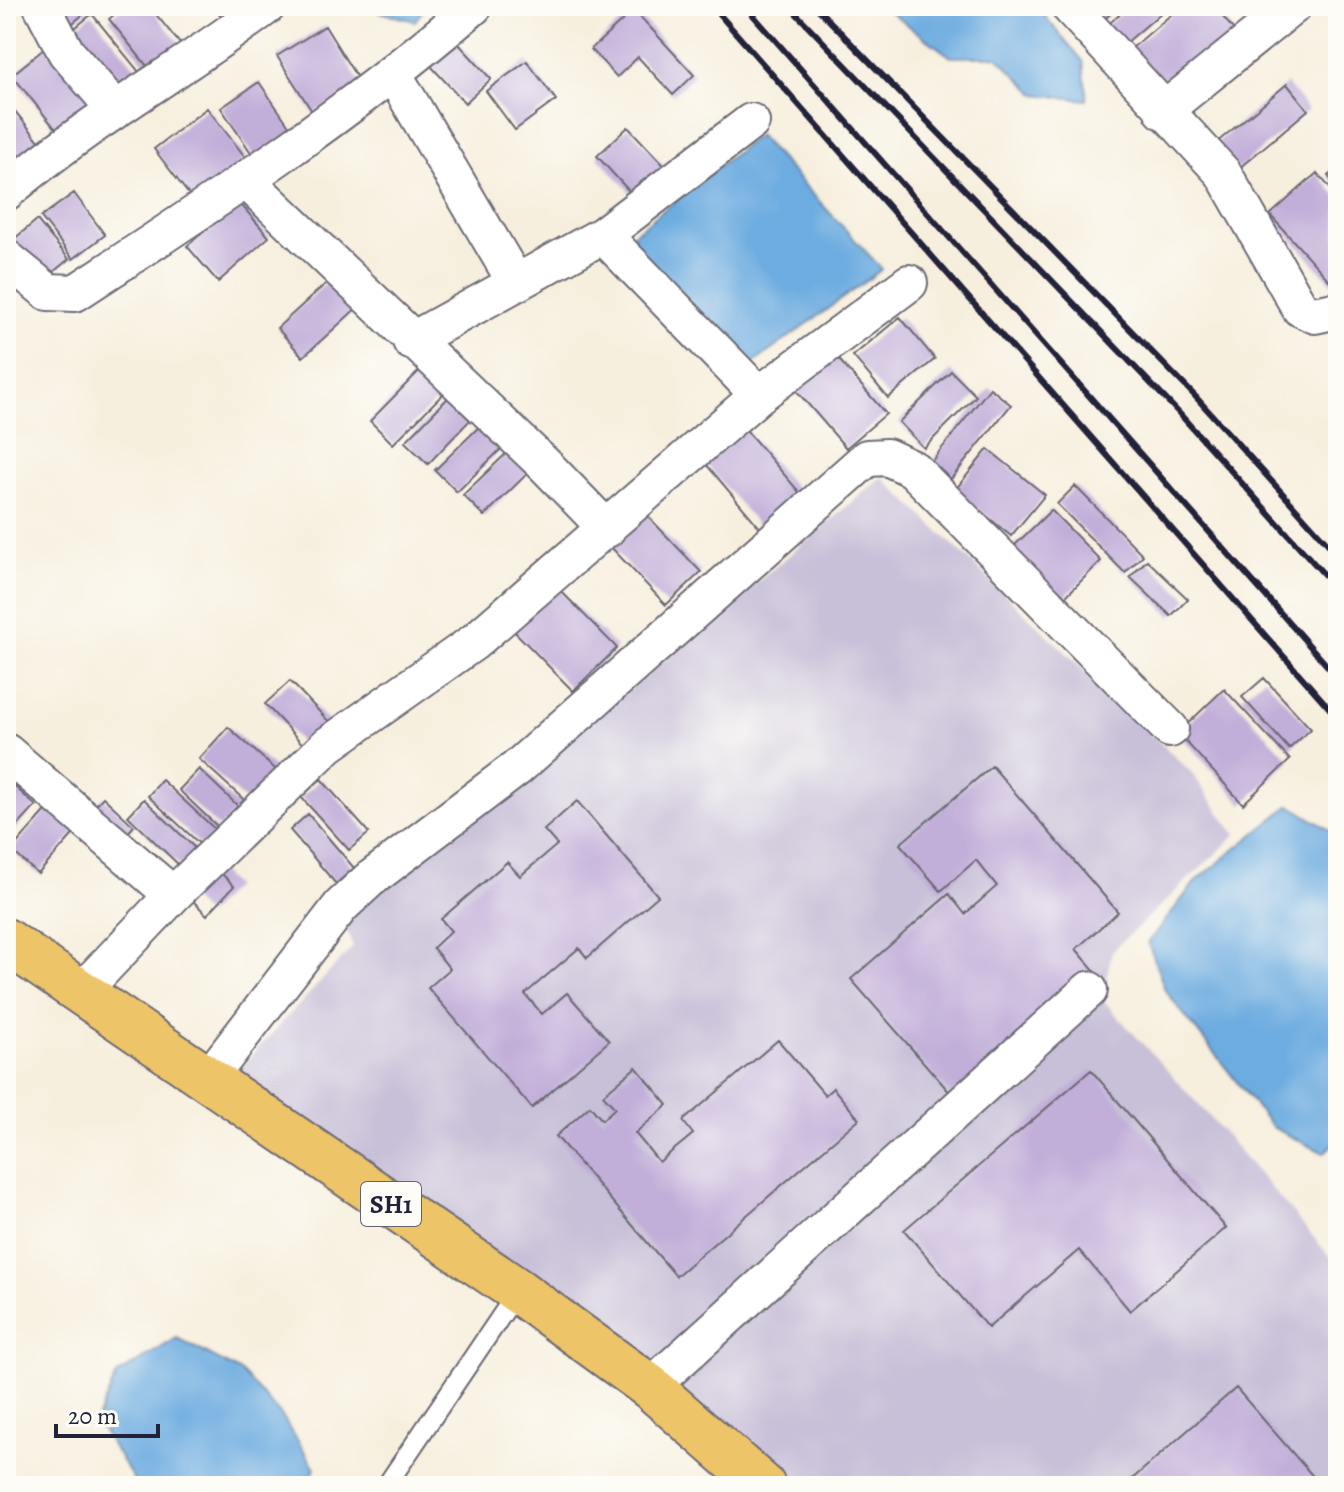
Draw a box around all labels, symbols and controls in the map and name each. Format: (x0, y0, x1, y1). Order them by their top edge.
road number: SH1 (361, 1182, 421, 1226)
scale bar (56, 1388, 158, 1438)
text: 20 m (68, 1400, 117, 1432)

